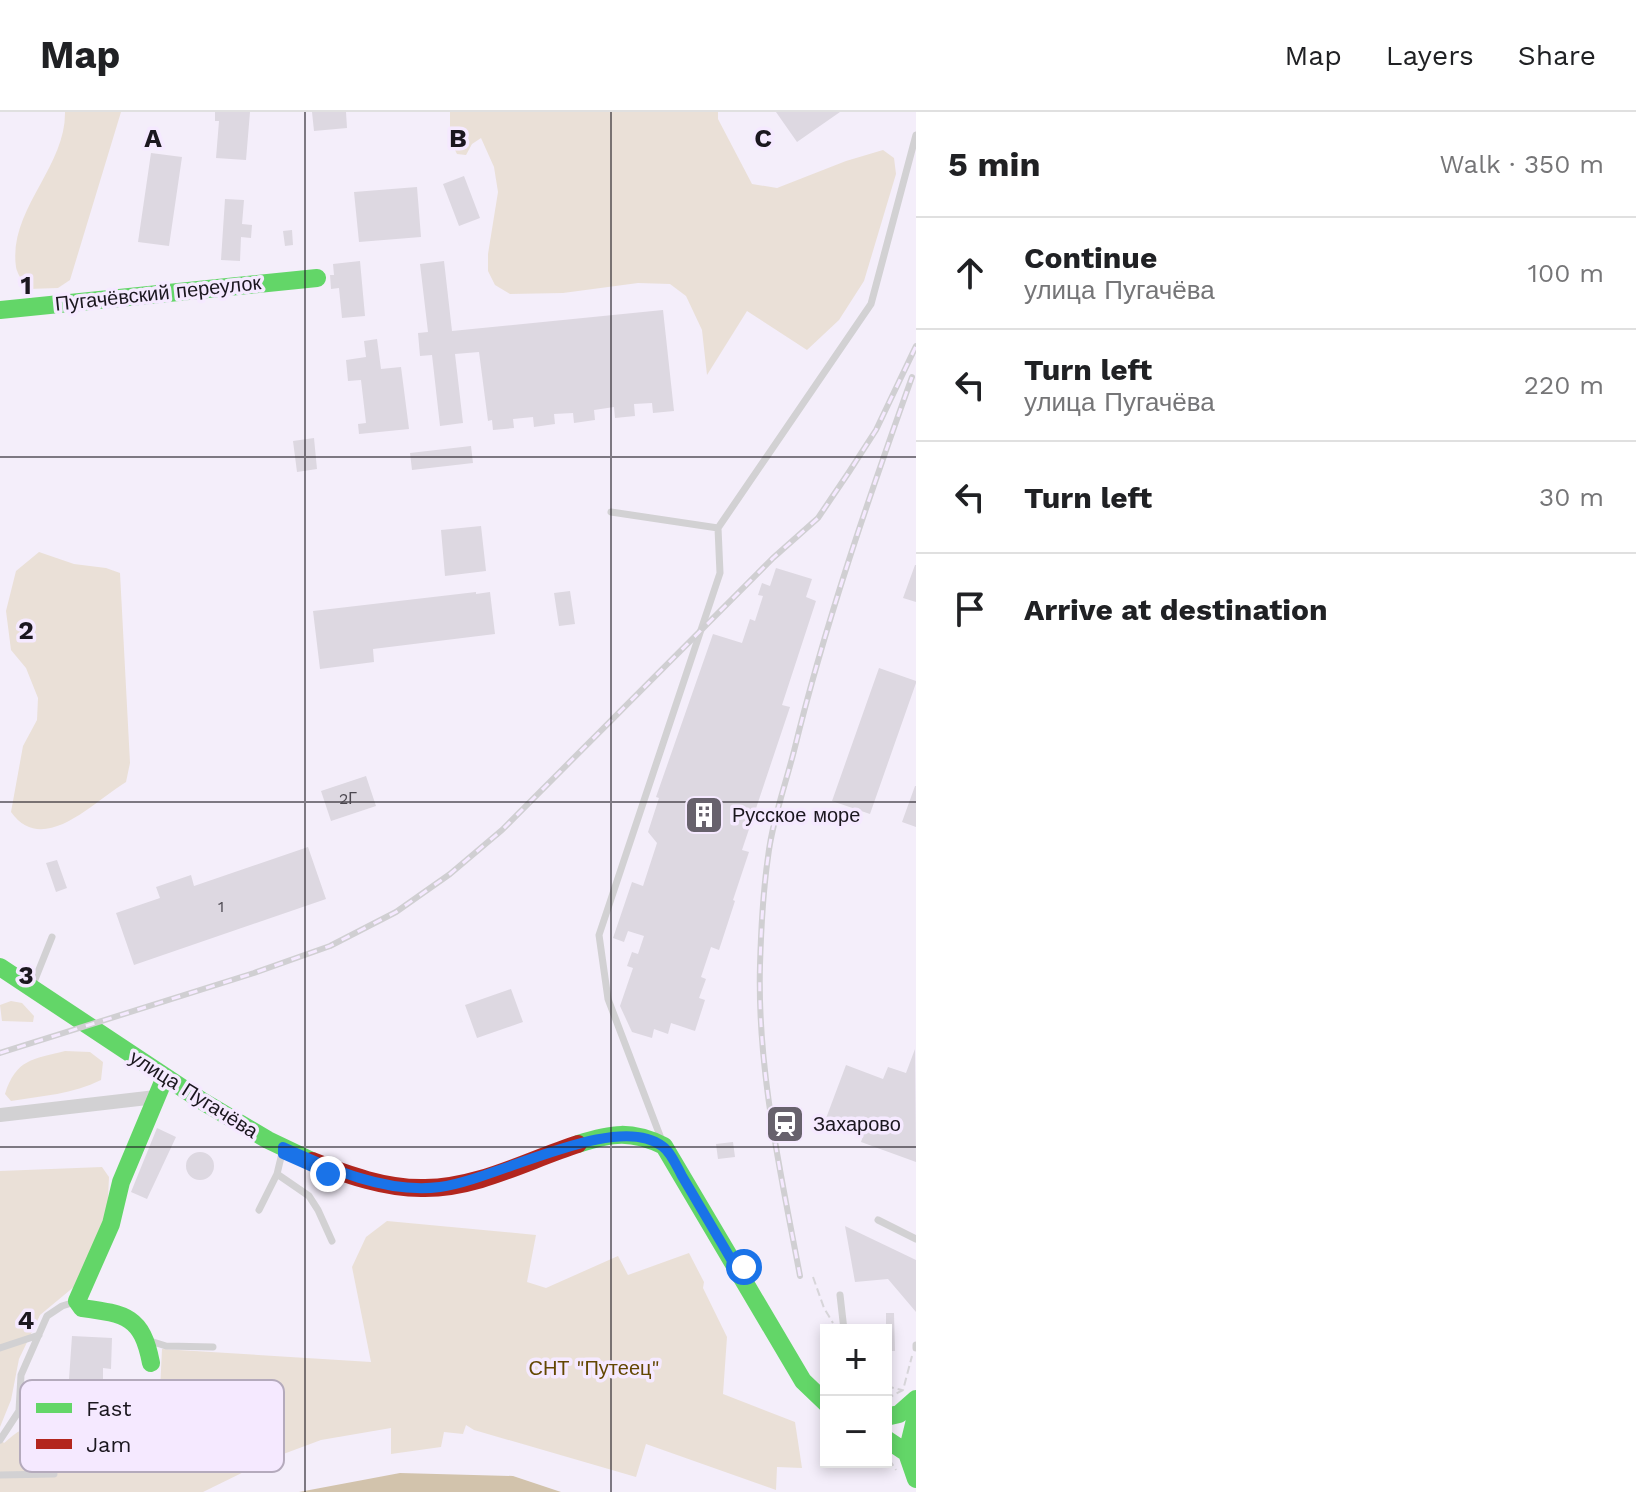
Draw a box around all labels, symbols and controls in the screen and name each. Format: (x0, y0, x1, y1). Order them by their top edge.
text: Map (40, 33, 120, 77)
text: Map (1285, 39, 1342, 72)
text: Layers (1386, 39, 1474, 72)
text: Share (1518, 39, 1596, 72)
text: A (144, 123, 162, 153)
text: B (449, 123, 467, 153)
text: C (754, 123, 772, 153)
text: 5 min (948, 144, 1041, 184)
text: Walk · 350 m (1439, 149, 1604, 179)
text: Continue (1024, 240, 1157, 275)
icon: ahead (948, 251, 992, 295)
text: 100 m (1528, 258, 1604, 288)
text: 1 (20, 270, 32, 300)
street label: Пугачёвский переулок (54, 270, 262, 316)
text: улица Пугачёва (1024, 275, 1215, 305)
text: Turn left (1024, 352, 1152, 387)
icon: left (948, 363, 992, 407)
text: 220 m (1524, 370, 1604, 400)
text: улица Пугачёва (1024, 387, 1215, 417)
icon: left (948, 475, 992, 519)
text: Turn left (1024, 480, 1152, 515)
text: 30 m (1539, 482, 1604, 512)
icon: arrive (948, 587, 992, 631)
text: Arrive at destination (1024, 592, 1328, 627)
text: 2 (18, 615, 34, 645)
house number: 2Г (339, 789, 357, 808)
building icon: Русское море (683, 794, 725, 836)
place label: Русское море (732, 803, 860, 827)
house number: 1 (218, 897, 224, 916)
text: 3 (18, 960, 34, 990)
street label: улица Пугачёва (125, 1045, 263, 1144)
station icon: Захарово (764, 1103, 806, 1145)
place label: Захарово (813, 1112, 901, 1136)
route end (310, 1156, 346, 1192)
route start (726, 1249, 762, 1285)
text: 4 (18, 1305, 35, 1335)
map controls (820, 1324, 892, 1468)
button: + (820, 1324, 892, 1396)
park label: СНТ "Путеец" (528, 1356, 660, 1380)
legend (20, 1380, 284, 1472)
text: Fast (86, 1396, 132, 1421)
button: − (820, 1396, 892, 1468)
text: Jam (86, 1432, 131, 1457)

